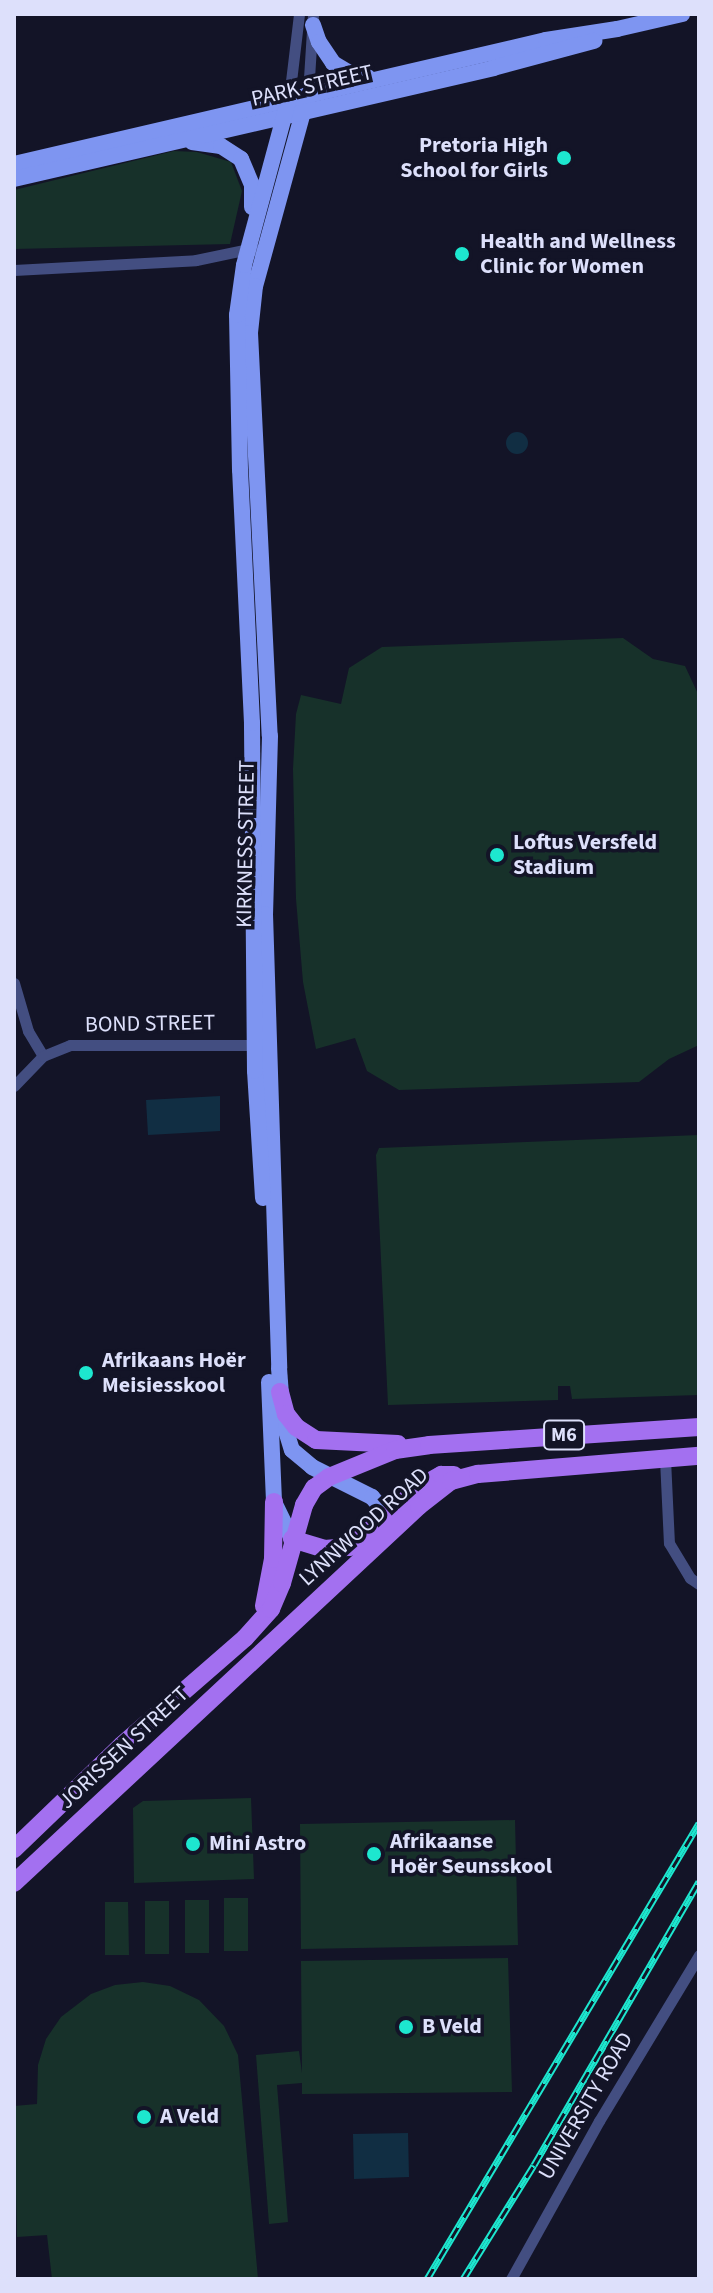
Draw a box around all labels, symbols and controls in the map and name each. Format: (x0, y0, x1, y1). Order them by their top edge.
street label: PARK STREET (249, 59, 375, 113)
place label: Pretoria High School for Girls (400, 132, 548, 184)
marker: Pretoria High School for Girls (555, 149, 573, 167)
place label: Health and Wellness Clinic for Women (480, 228, 676, 280)
marker: Health and Wellness Clinic for Women (451, 243, 473, 265)
street label: KIRKNESS STREET (231, 760, 261, 928)
place label: Loftus Versfeld Stadium (513, 829, 657, 880)
marker: Loftus Versfeld Stadium (488, 846, 506, 864)
street label: BOND STREET (85, 1010, 215, 1038)
place label: Afrikaans Hoër Meisiesskool (102, 1347, 246, 1398)
marker: Afrikaans Hoër Meisiesskool (77, 1364, 95, 1382)
road number: M6 (542, 1419, 586, 1451)
street label: LYNNWOOD ROAD (294, 1462, 434, 1592)
street label: JORISSEN STREET (54, 1681, 194, 1815)
place label: Afrikaanse Hoër Seunsskool (390, 1828, 552, 1880)
place label: Mini Astro (209, 1831, 306, 1857)
marker: Mini Astro (184, 1835, 202, 1853)
marker: Afrikaanse Hoër Seunsskool (365, 1845, 383, 1863)
place label: B Veld (422, 2014, 482, 2040)
marker: B Veld (397, 2018, 415, 2036)
street label: UNIVERSITY ROAD (533, 2028, 639, 2184)
place label: A Veld (160, 2104, 219, 2130)
marker: A Veld (135, 2108, 153, 2126)

